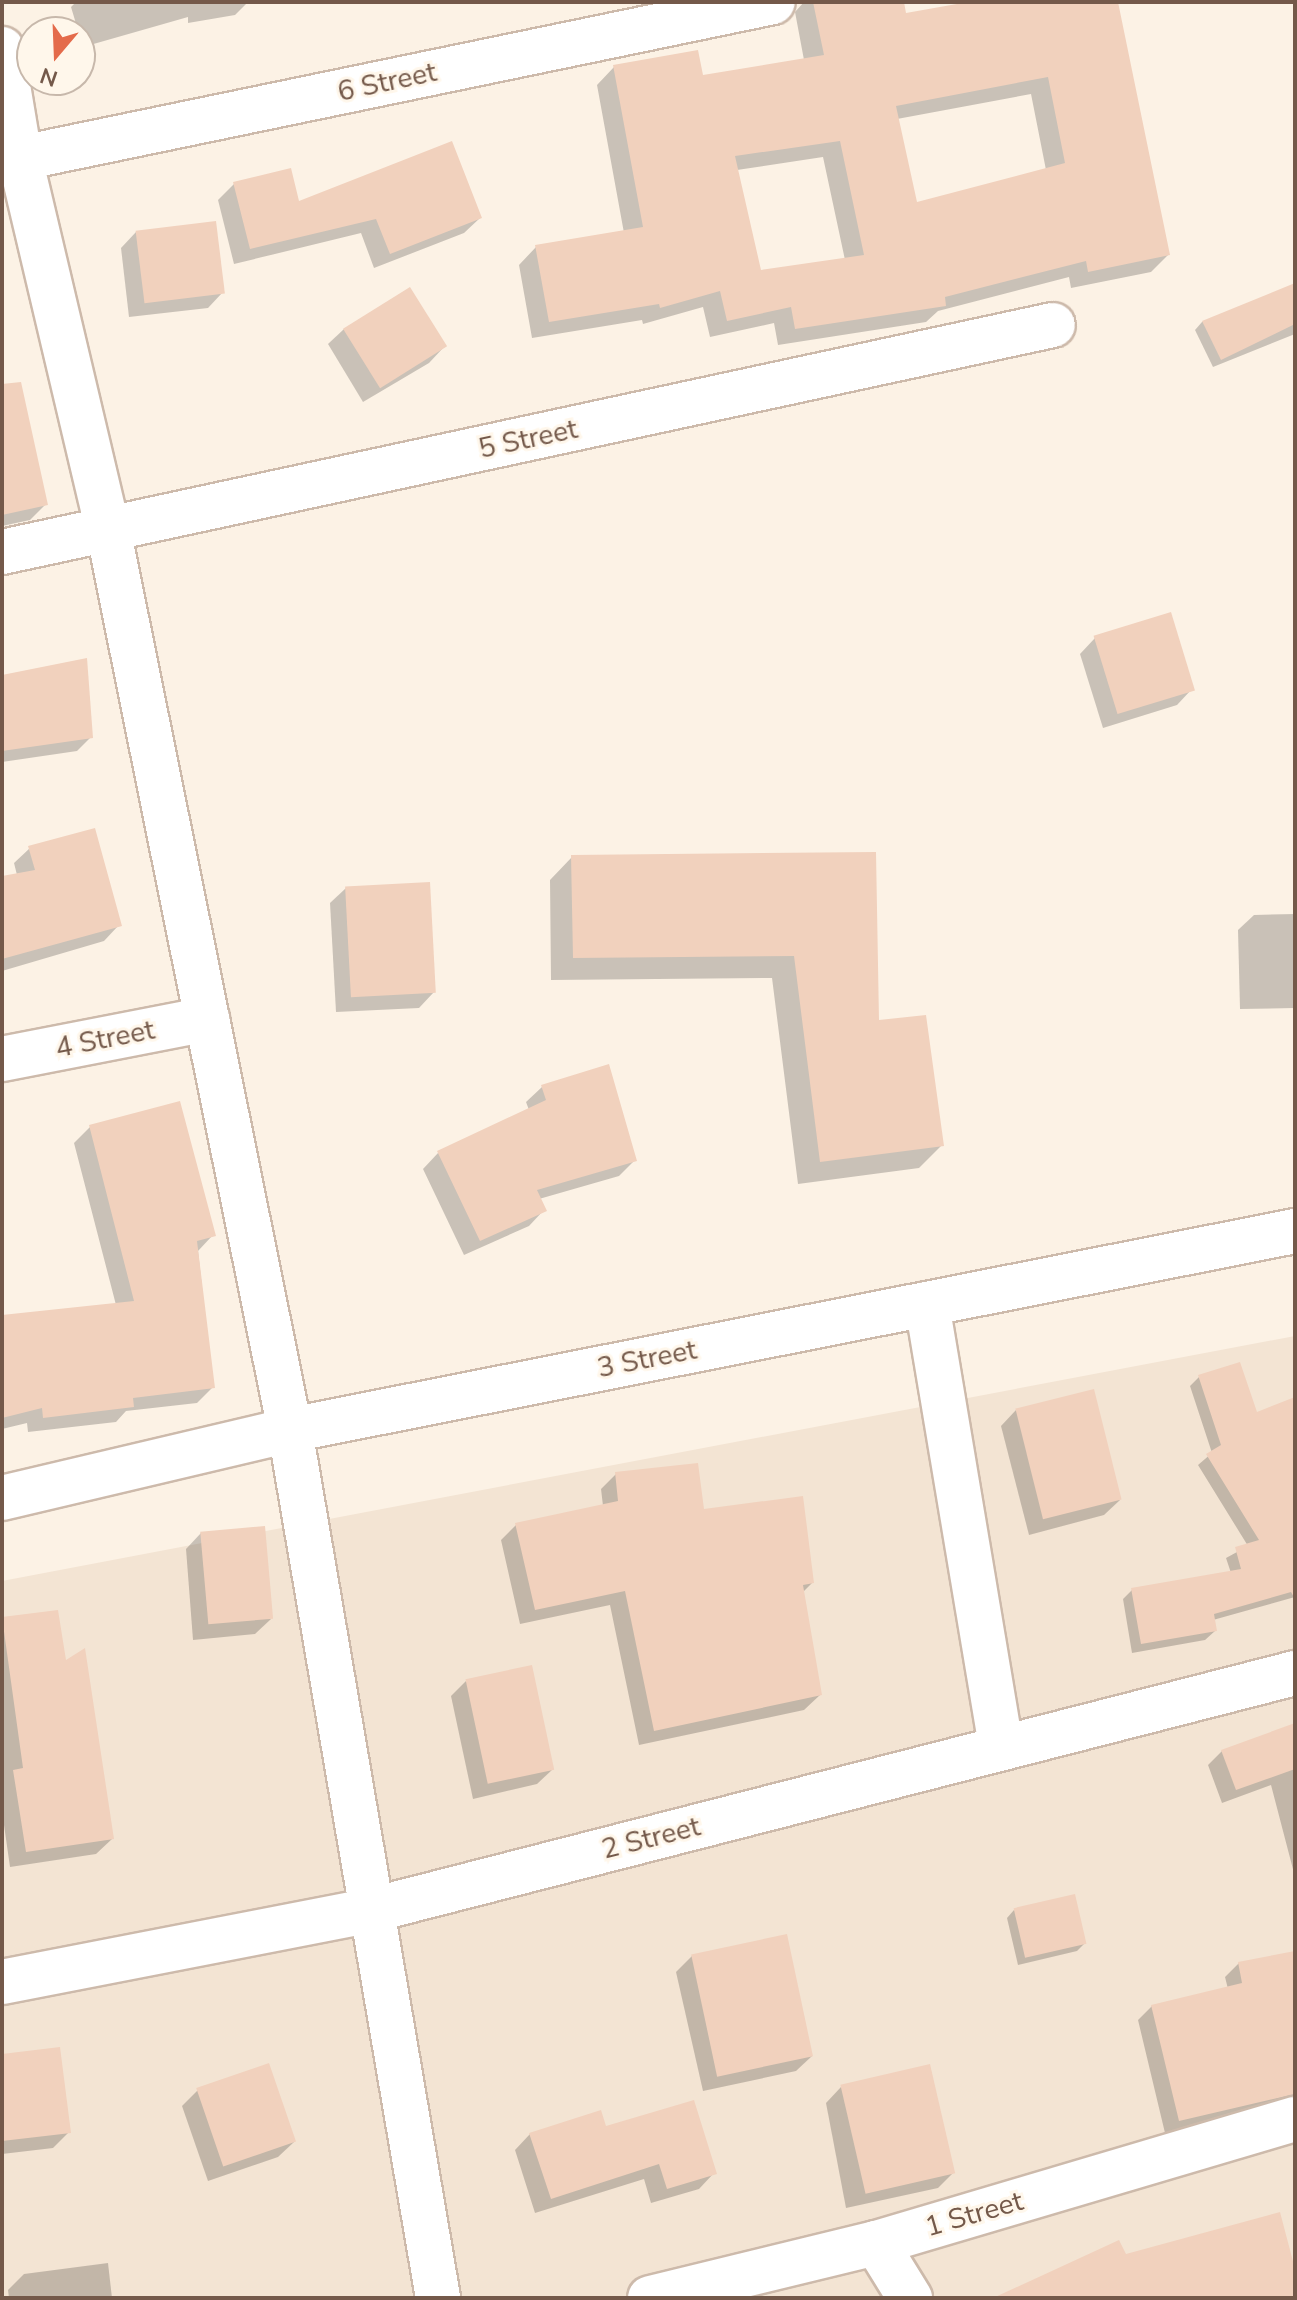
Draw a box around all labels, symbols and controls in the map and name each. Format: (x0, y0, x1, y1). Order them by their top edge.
north arrow (16, 16, 96, 96)
street label: 6 Street (334, 55, 440, 109)
text: N (36, 60, 62, 94)
street label: 5 Street (475, 412, 581, 466)
street label: 4 Street (53, 1013, 157, 1065)
street label: 3 Street (595, 1333, 699, 1385)
street label: 2 Street (598, 1810, 704, 1866)
street label: 1 Street (921, 2184, 1027, 2244)

